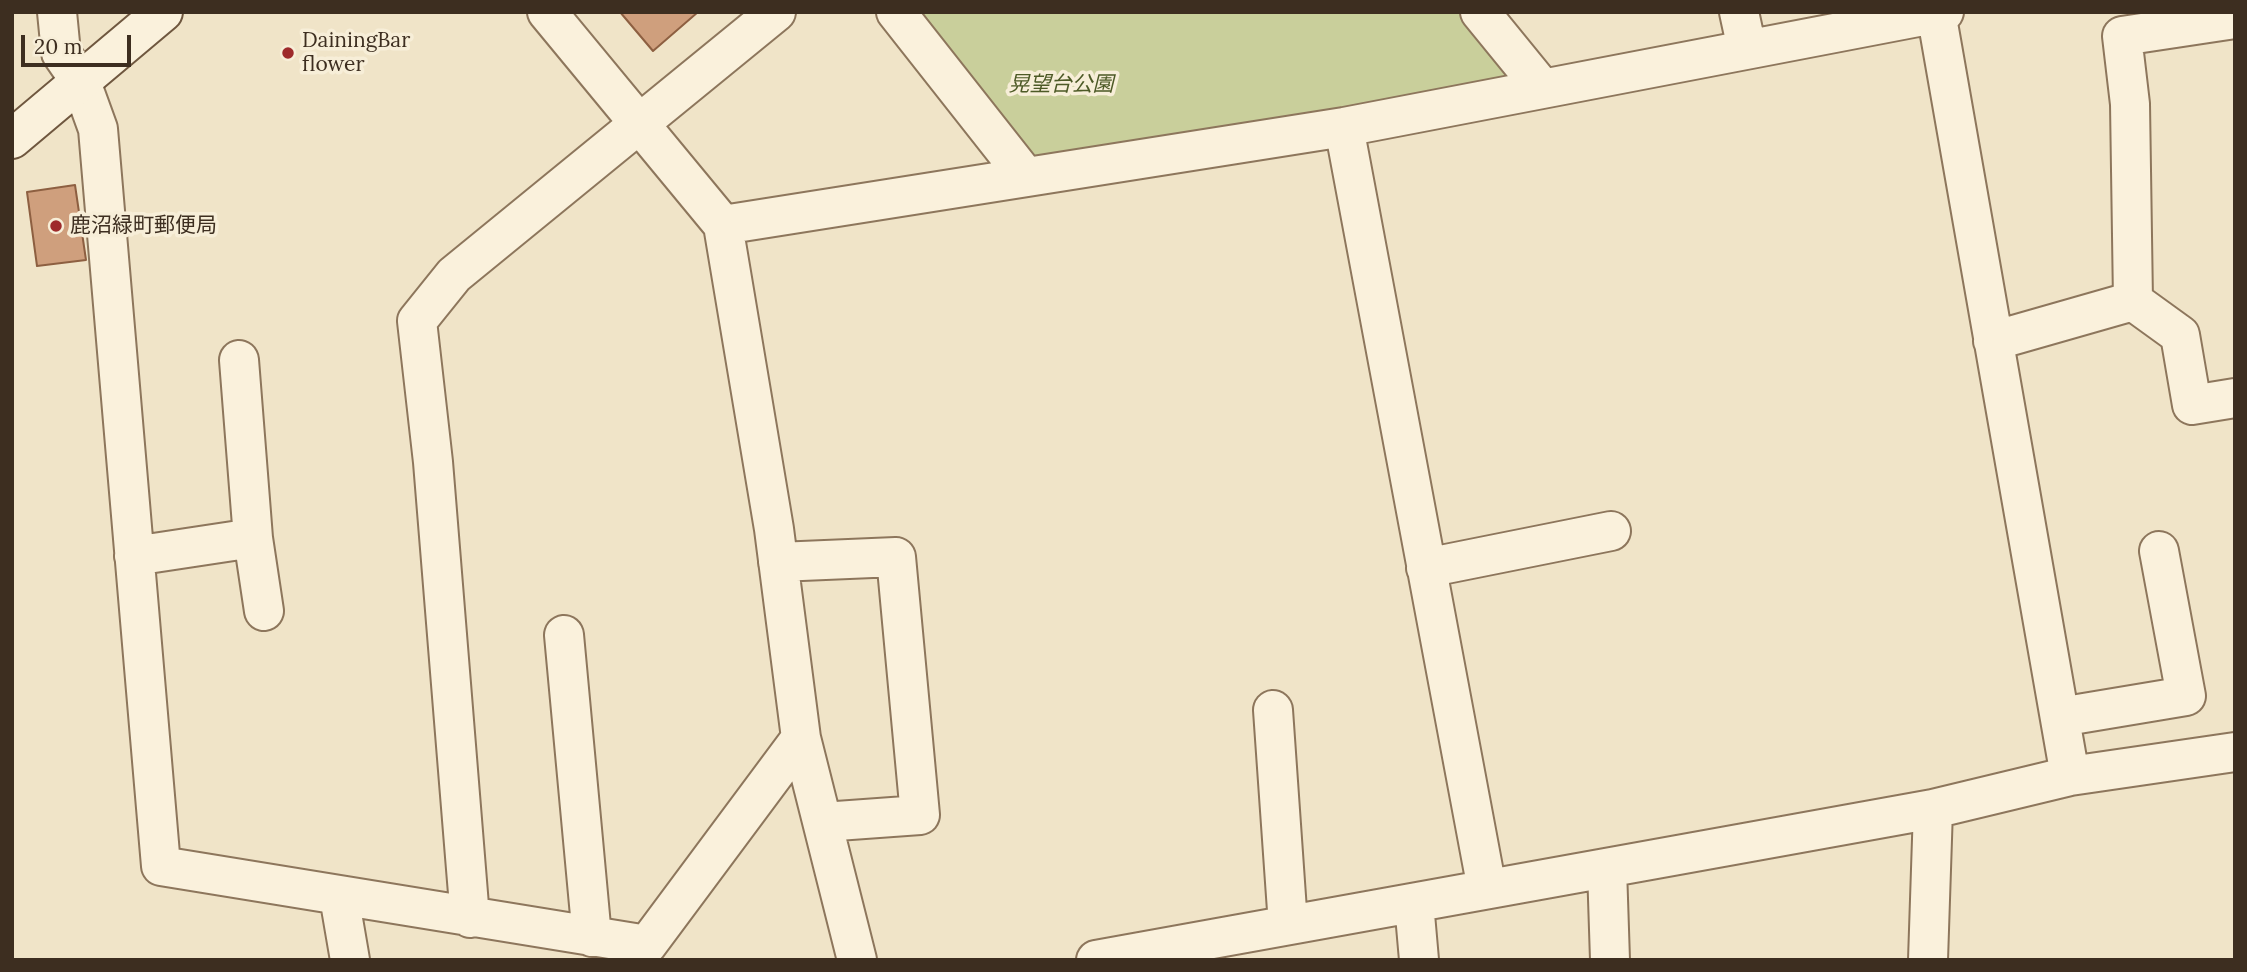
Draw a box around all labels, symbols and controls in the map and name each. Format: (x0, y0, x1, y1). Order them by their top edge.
scale bar (24, 21, 135, 65)
place label: DainingBar flower (302, 28, 410, 78)
text: 20 m (34, 33, 83, 60)
marker: DainingBar flower (280, 45, 296, 61)
park label: 晃望台公園 (1009, 72, 1113, 98)
place label: 鹿沼緑町郵便局 (70, 213, 217, 239)
marker: 鹿沼緑町郵便局 (48, 218, 64, 234)

